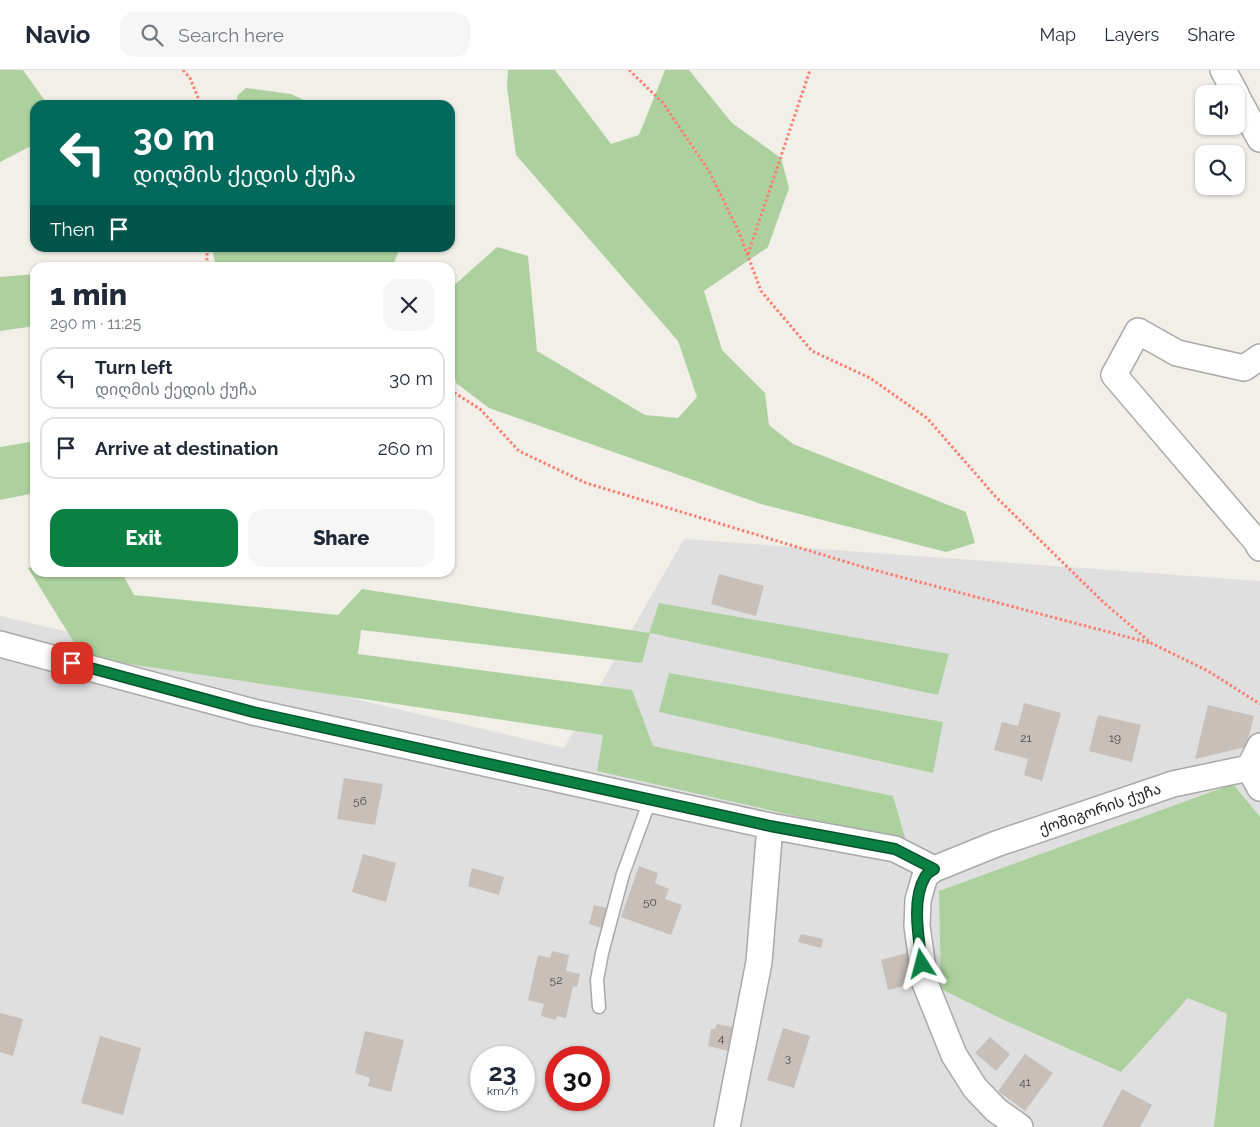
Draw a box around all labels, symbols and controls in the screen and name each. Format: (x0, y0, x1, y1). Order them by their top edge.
search box (120, 12, 470, 57)
text: Navio (25, 20, 90, 49)
icon: search (138, 21, 166, 49)
text: Search here (178, 24, 284, 46)
text: Map (1040, 24, 1076, 45)
text: Layers (1104, 24, 1159, 45)
text: Share (1187, 24, 1235, 45)
map controls (1195, 85, 1245, 195)
button: sound (1195, 85, 1245, 135)
text: 30 m (133, 117, 215, 158)
icon: left (50, 120, 115, 185)
button: search (1195, 145, 1245, 195)
text: დიღმის ქედის ქუჩა (133, 161, 356, 187)
icon: arrive (105, 215, 133, 243)
text: Then (50, 218, 95, 240)
text: 1 min (50, 277, 127, 312)
button: close (383, 279, 435, 331)
text: 290 m · 11:25 (50, 314, 141, 333)
text: Turn left (95, 356, 172, 378)
icon: left (52, 364, 80, 392)
text: 30 m (389, 367, 433, 389)
text: დიღმის ქედის ქუჩა (95, 380, 257, 399)
icon: arrive (52, 434, 80, 462)
text: Arrive at destination (95, 437, 279, 459)
text: 260 m (378, 437, 433, 459)
button: Exit (50, 509, 238, 567)
button: Share (248, 509, 435, 567)
pin (51, 642, 93, 684)
icon: arrive (58, 649, 86, 677)
house number: 21 (1020, 731, 1032, 745)
house number: 19 (1109, 731, 1121, 745)
street label: ქოშიგორის ქუჩა (1037, 780, 1163, 838)
house number: 56 (353, 794, 367, 808)
house number: 50 (643, 895, 657, 909)
position arrow (895, 937, 947, 989)
house number: 52 (550, 973, 562, 987)
house number: 4 (718, 1031, 725, 1045)
speed limit sign: 30 (545, 1046, 610, 1111)
house number: 3 (785, 1051, 791, 1065)
text: 23 (488, 1057, 517, 1087)
house number: 41 (1019, 1075, 1031, 1089)
text: km/h (487, 1084, 518, 1098)

